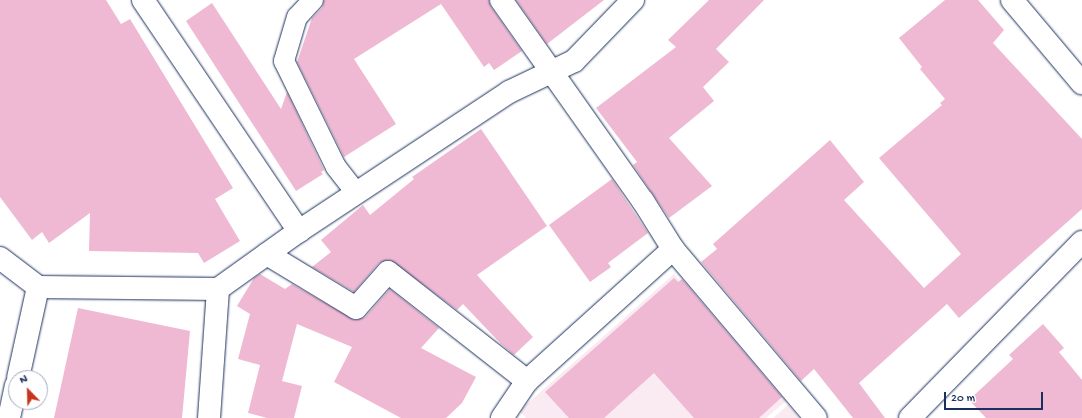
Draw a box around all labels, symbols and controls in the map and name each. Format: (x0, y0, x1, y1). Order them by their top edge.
north arrow (8, 370, 48, 410)
text: N (18, 373, 29, 387)
scale bar (946, 384, 1045, 410)
text: 20 m (951, 392, 975, 406)

